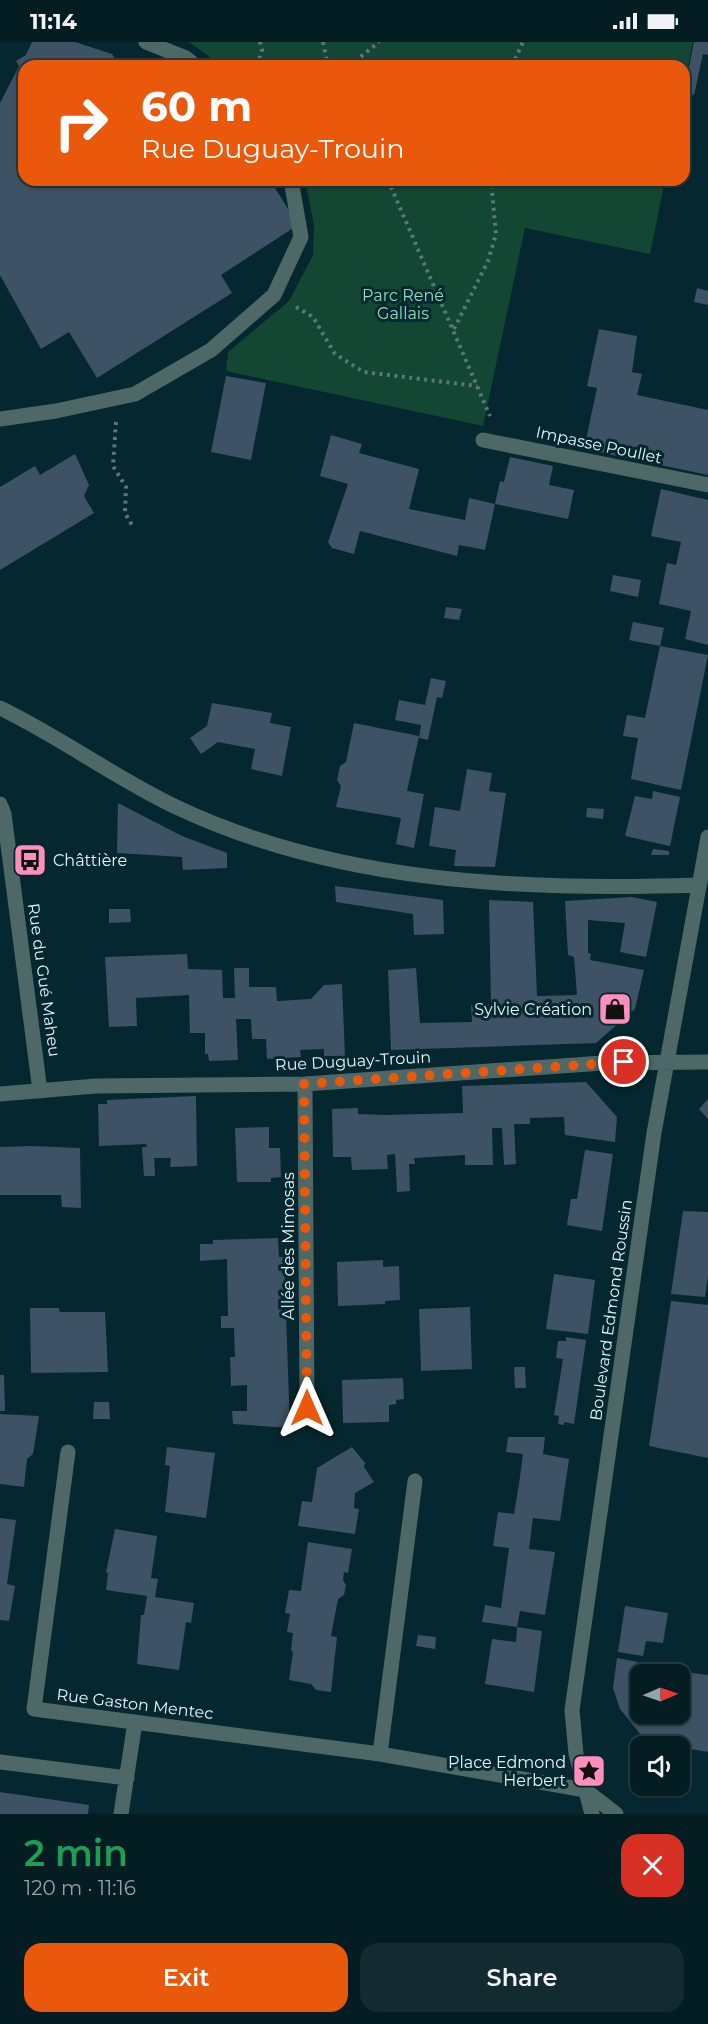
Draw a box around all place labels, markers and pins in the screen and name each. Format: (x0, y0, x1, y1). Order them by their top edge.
bus stop icon: Châttière (12, 842, 48, 878)
place label: Châttière (53, 851, 127, 870)
shop icon: Sylvie Création (597, 991, 633, 1027)
place label: Sylvie Création (474, 1000, 592, 1019)
pin (598, 1036, 649, 1087)
place label: Place Edmond Herbert (448, 1753, 566, 1790)
place icon: Place Edmond Herbert (571, 1753, 607, 1789)

